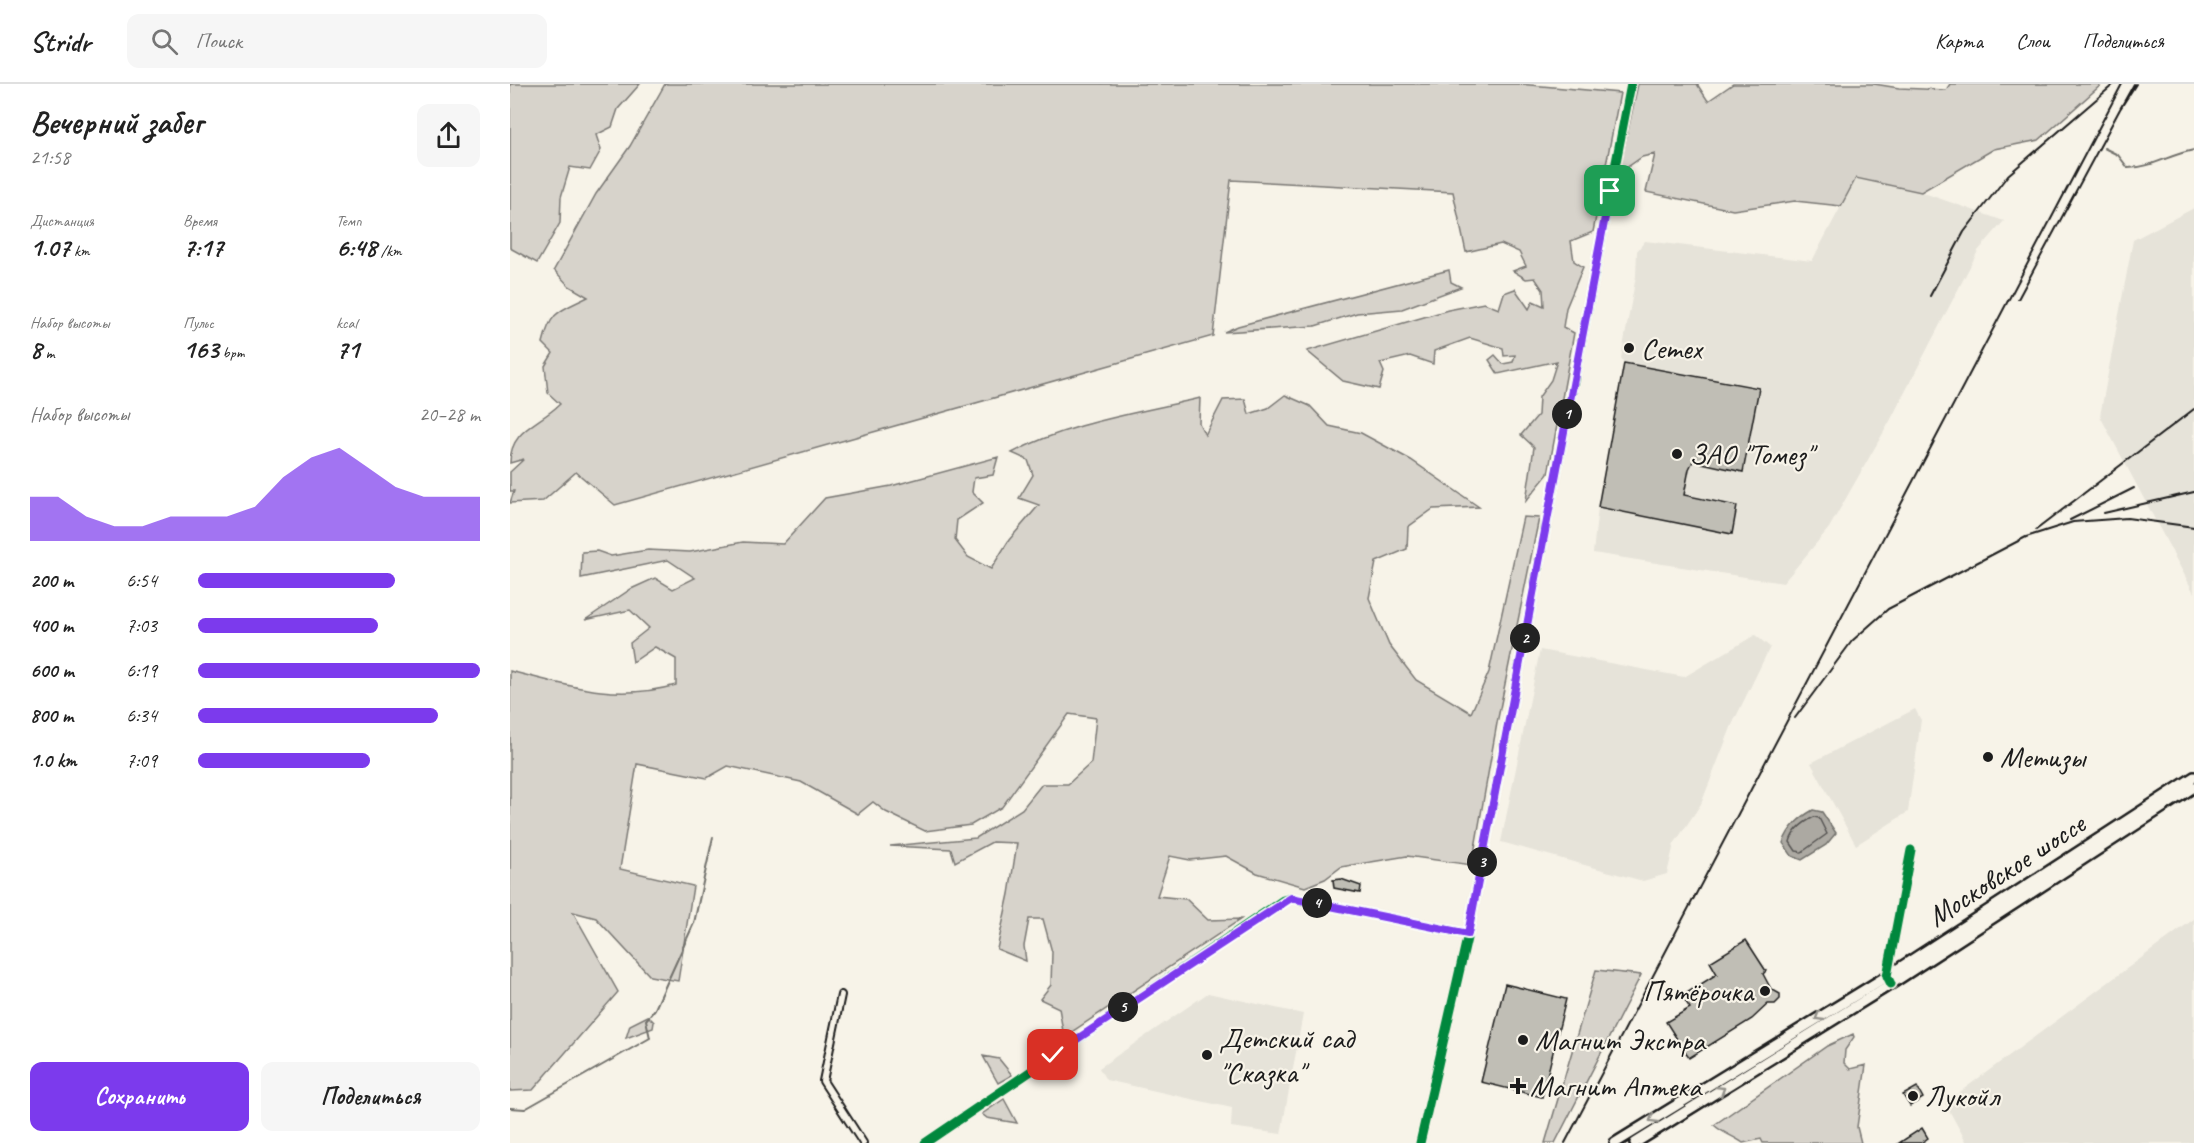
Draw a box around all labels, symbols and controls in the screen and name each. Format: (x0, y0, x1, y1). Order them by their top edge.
search box (127, 14, 547, 68)
text: Stridr (30, 24, 91, 59)
icon: search (148, 25, 181, 58)
text: Поиск (196, 27, 242, 55)
text: Карта (1935, 28, 1983, 54)
text: Слои (2016, 28, 2050, 54)
text: Поделиться (2083, 28, 2164, 54)
text: Вечерний забег (30, 101, 203, 143)
button: share (417, 104, 480, 167)
text: 21:58 (30, 145, 70, 170)
pin (1584, 165, 1635, 216)
icon: arrive (1593, 174, 1626, 207)
text: Дистанция (30, 211, 94, 231)
text: Время (183, 211, 217, 231)
text: Темп (336, 211, 362, 231)
text: 1.07 (30, 231, 70, 264)
text: 7:17 (183, 231, 223, 264)
text: 6:48 (336, 231, 377, 264)
text: km (70, 241, 90, 261)
text: /km (377, 241, 402, 261)
text: Набор высоты (30, 313, 109, 333)
text: Пульс (183, 313, 214, 333)
text: kcal (336, 313, 357, 333)
place label: Cemex (1641, 329, 1704, 367)
text: 8 (30, 333, 42, 366)
text: 163 (183, 333, 219, 366)
text: 71 (336, 333, 359, 366)
marker: Cemex (1622, 341, 1636, 355)
text: m (42, 343, 55, 363)
text: bpm (219, 343, 245, 363)
pin: 1 (1552, 399, 1582, 429)
text: Набор высоты (30, 402, 129, 427)
text: 20–28 m (419, 402, 480, 427)
text: 1 (1563, 404, 1571, 424)
place label: ЗАО "Томез" (1689, 435, 1818, 473)
marker: ЗАО "Томез" (1670, 447, 1684, 461)
text: 200 m (30, 568, 73, 593)
text: 6:54 (126, 568, 157, 593)
text: 400 m (30, 613, 73, 638)
text: 7:03 (126, 613, 157, 638)
pin: 2 (1510, 623, 1540, 653)
text: 2 (1521, 628, 1529, 648)
text: 600 m (30, 658, 74, 683)
text: 6:19 (126, 658, 157, 683)
text: 800 m (30, 703, 73, 728)
text: 6:34 (126, 703, 157, 728)
place label: Метизы (2000, 738, 2087, 776)
text: 1.0 km (30, 748, 77, 773)
text: 7:09 (126, 748, 157, 773)
marker: Метизы (1981, 750, 1995, 764)
street label: Московское шоссе (1920, 804, 2094, 935)
pin: 3 (1467, 847, 1497, 877)
text: 3 (1478, 852, 1486, 872)
pin: 4 (1302, 888, 1332, 918)
text: 4 (1313, 893, 1321, 913)
place label: Пятёрочка (1643, 972, 1755, 1010)
marker: Пятёрочка (1758, 984, 1772, 998)
pin: 5 (1108, 992, 1138, 1022)
text: 5 (1120, 997, 1126, 1017)
one-way arrow (1815, 1010, 1825, 1022)
place label: Детский сад "Сказка" (1219, 1019, 1356, 1091)
place label: Магнит Экстра (1535, 1021, 1707, 1059)
pin (1027, 1029, 1078, 1080)
marker: Магнит Экстра (1516, 1033, 1530, 1047)
icon: check (1036, 1038, 1069, 1071)
marker: Детский сад "Сказка" (1200, 1048, 1214, 1062)
button: Сохранить (30, 1062, 249, 1131)
button: Поделиться (261, 1062, 480, 1131)
place label: Магнит Аптека (1530, 1067, 1703, 1105)
place label: Лукойл (1925, 1077, 2001, 1115)
marker: Магнит Аптека (1511, 1079, 1525, 1093)
one-way arrow (1715, 1085, 1725, 1097)
marker: Лукойл (1906, 1089, 1920, 1103)
one-way arrow (1649, 1112, 1659, 1124)

